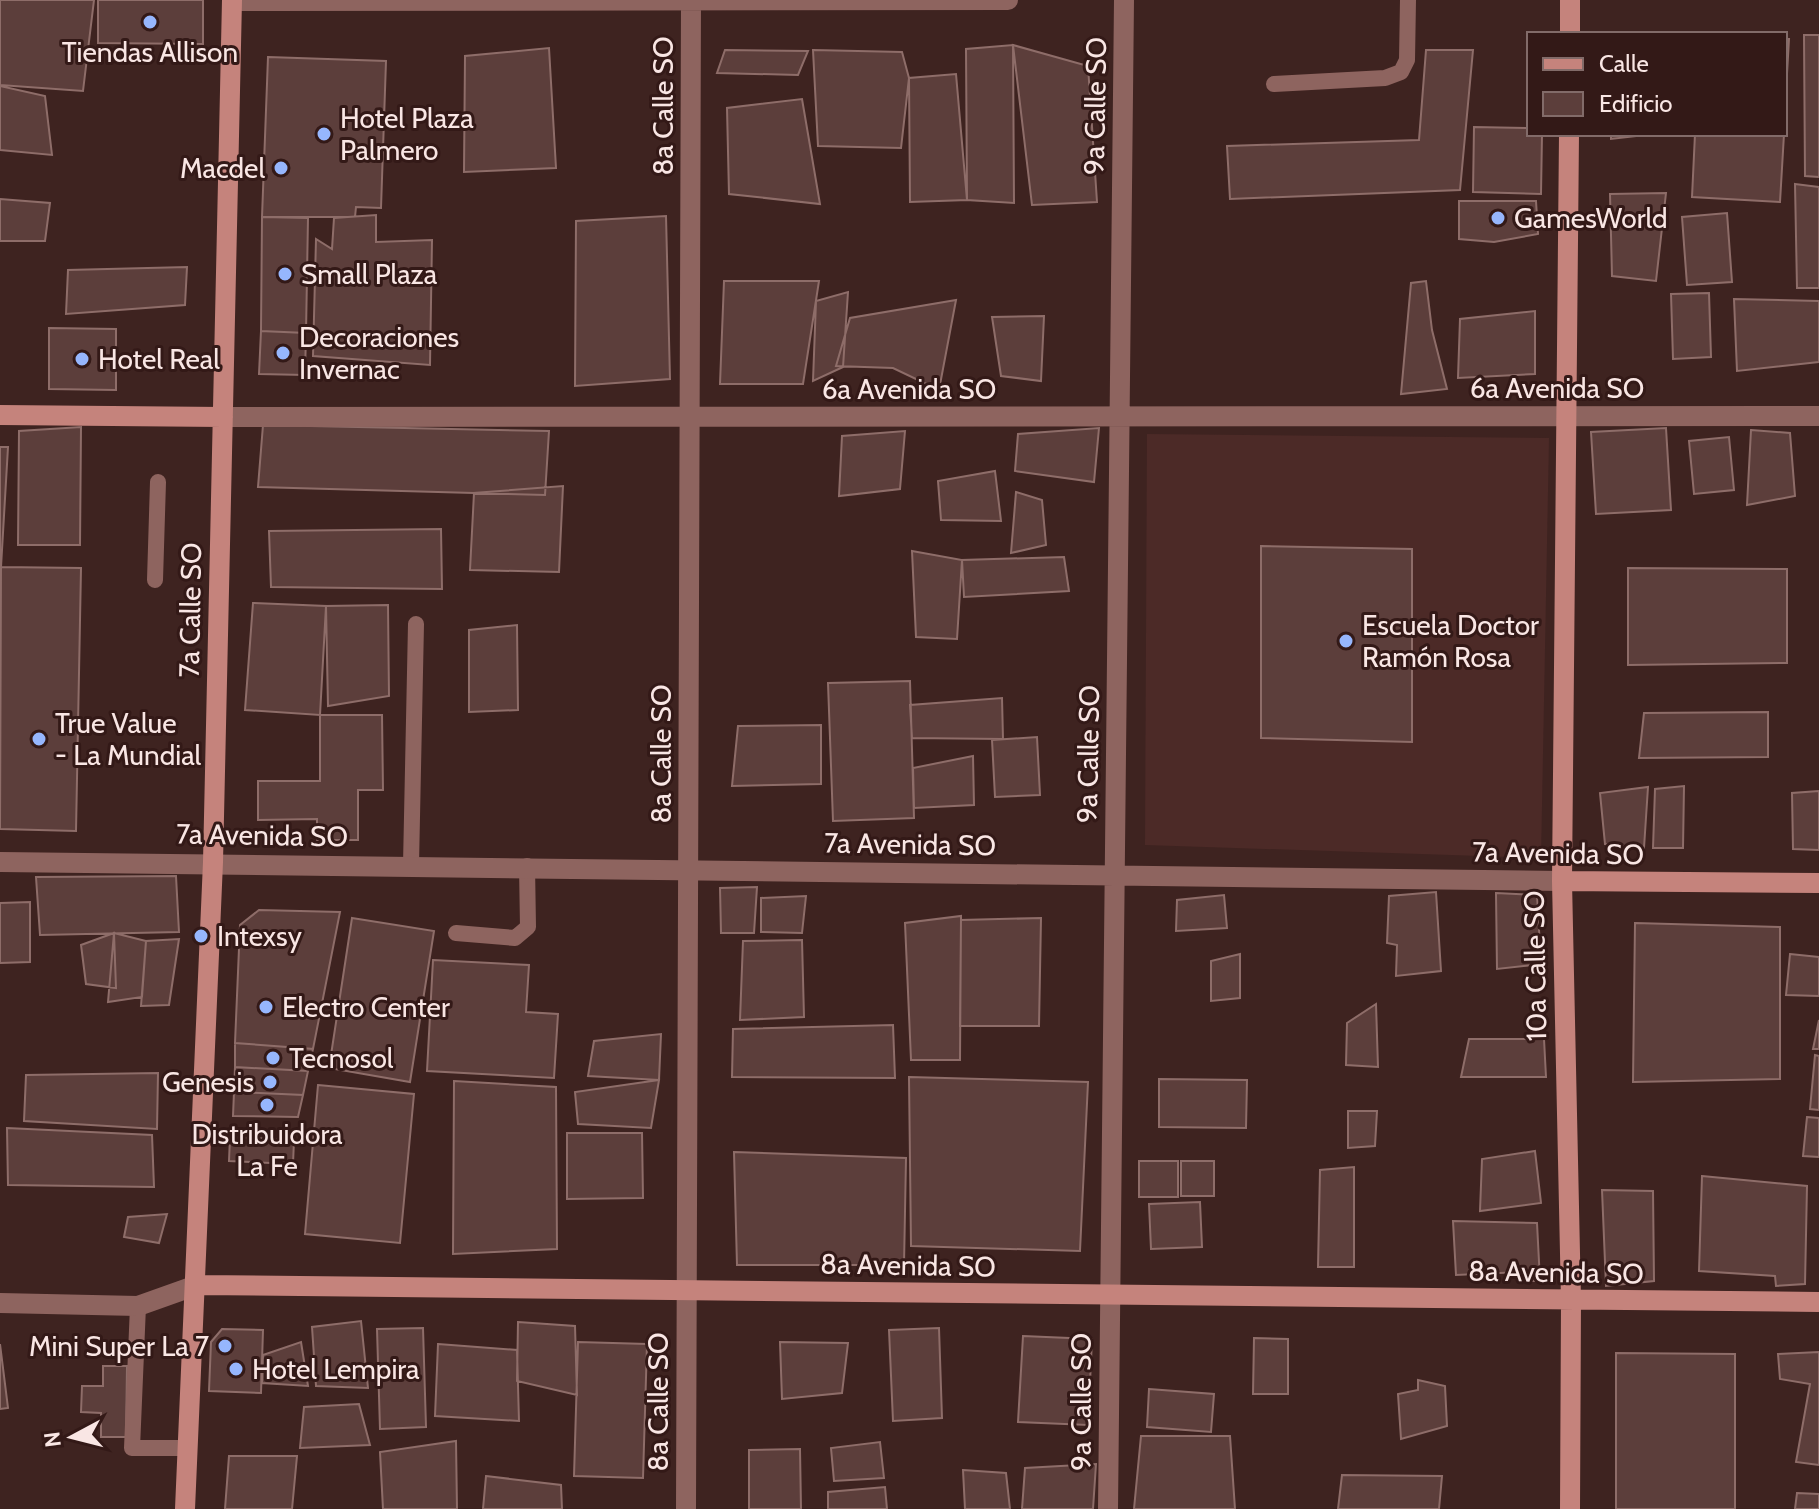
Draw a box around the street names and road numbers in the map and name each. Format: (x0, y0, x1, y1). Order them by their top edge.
street label: 8a Calle SO (646, 36, 680, 176)
street label: 9a Calle SO (1077, 37, 1113, 175)
street label: 6a Avenida SO (1470, 371, 1644, 405)
street label: 6a Avenida SO (822, 372, 996, 406)
street label: 7a Calle SO (172, 542, 208, 678)
street label: 8a Calle SO (644, 684, 678, 824)
street label: 9a Calle SO (1070, 685, 1106, 823)
street label: 7a Avenida SO (176, 817, 348, 853)
street label: 7a Avenida SO (824, 826, 996, 862)
street label: 7a Avenida SO (1472, 835, 1644, 871)
street label: 10a Calle SO (1517, 890, 1553, 1042)
street label: 8a Avenida SO (820, 1246, 996, 1284)
street label: 8a Avenida SO (1468, 1253, 1644, 1291)
street label: 8a Calle SO (641, 1332, 675, 1472)
street label: 9a Calle SO (1064, 1333, 1098, 1471)

